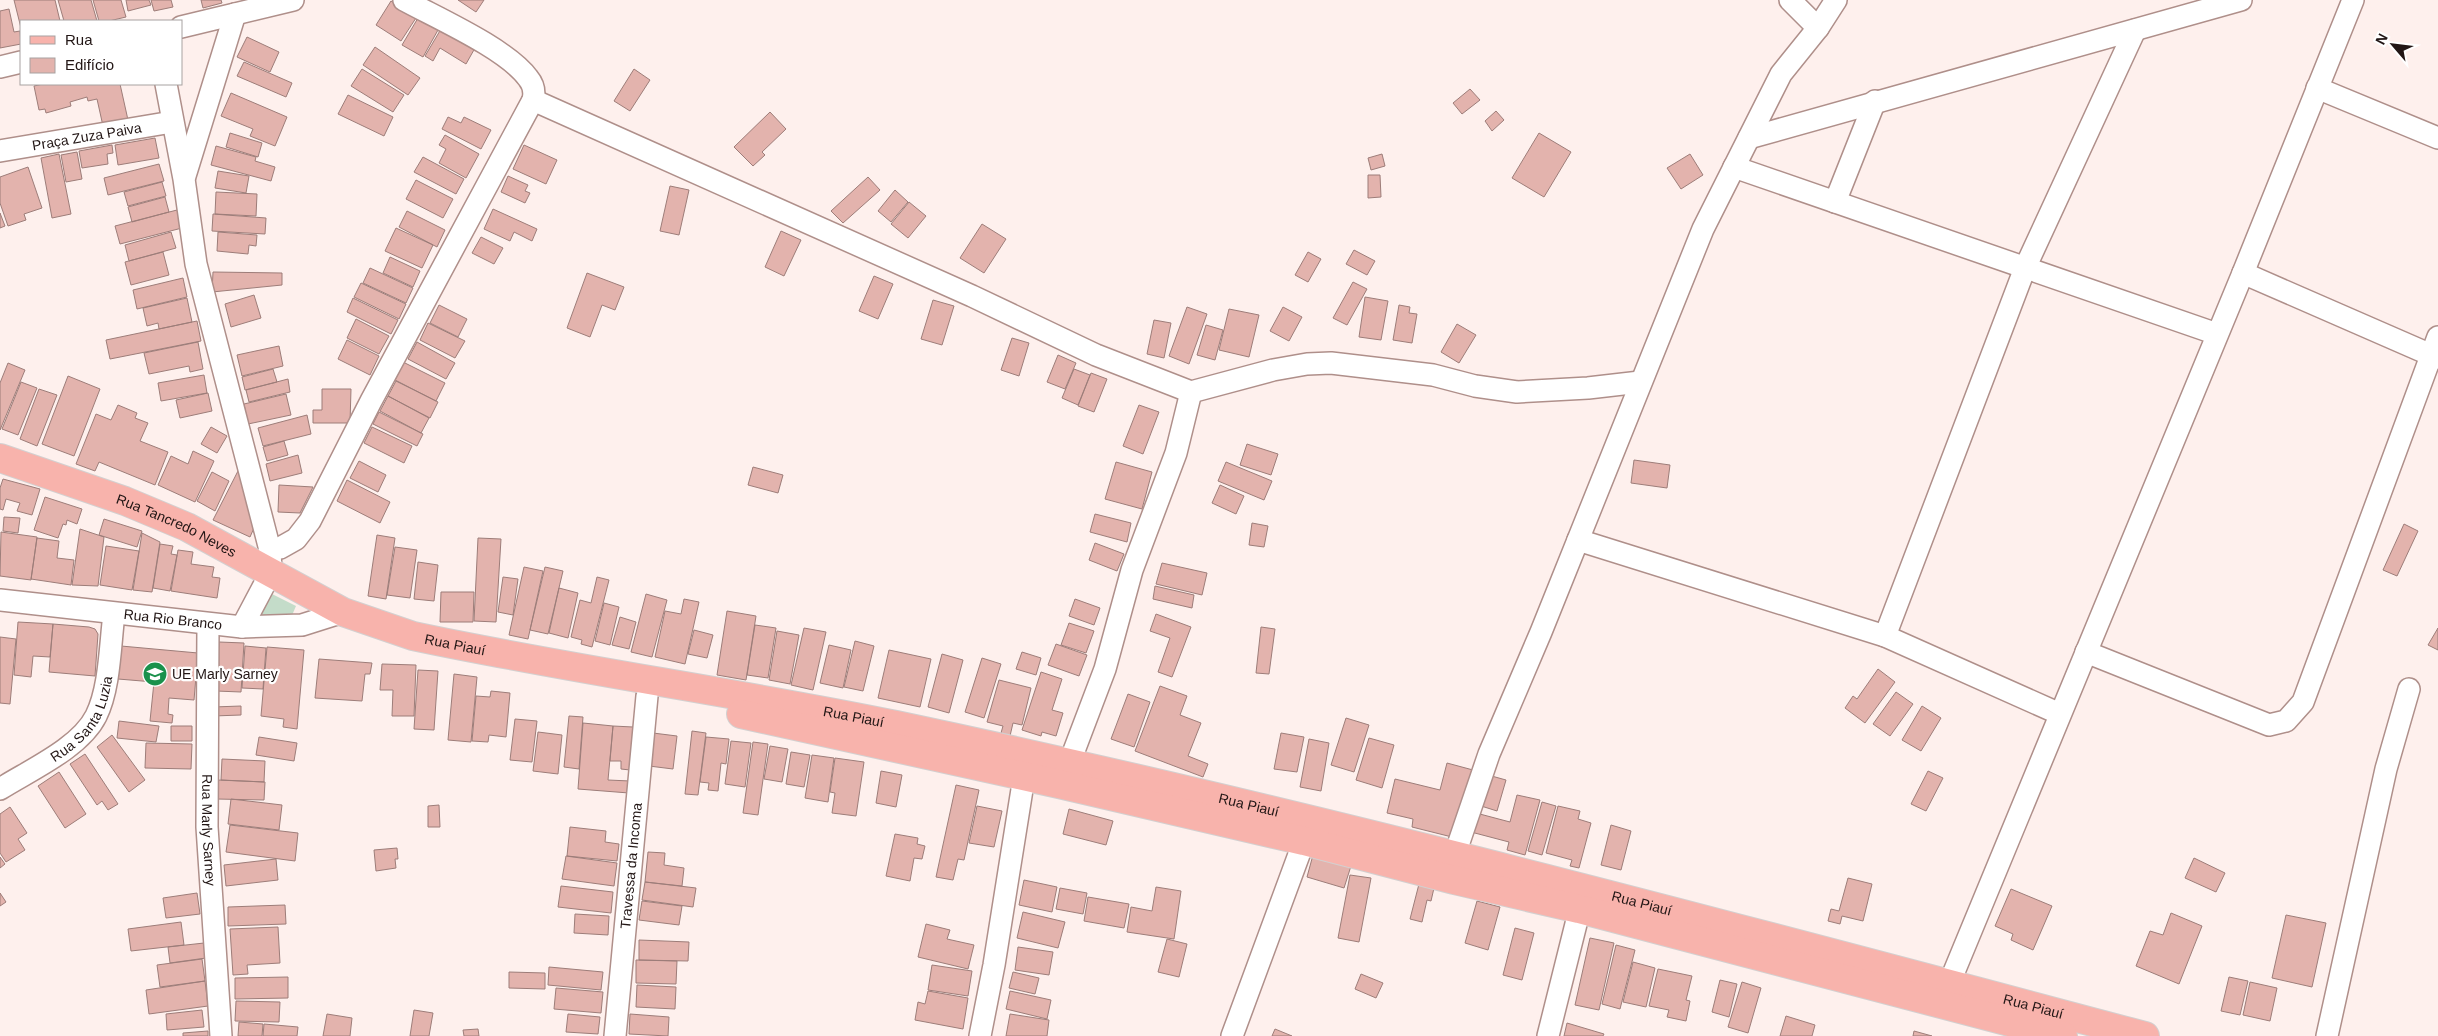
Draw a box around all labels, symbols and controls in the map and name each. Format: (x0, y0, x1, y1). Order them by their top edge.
legend (20, 20, 182, 85)
north arrow (2368, 20, 2418, 70)
text: Rua (65, 31, 93, 48)
text: N (2372, 31, 2391, 47)
text: Edifício (65, 56, 114, 73)
street label: Praça Zuza Paiva (31, 119, 143, 153)
street label: Rua Tancredo Neves (114, 491, 239, 560)
street label: Rua Rio Branco (123, 606, 223, 633)
street label: Rua Piauí (423, 631, 487, 658)
school or university icon: UE Marly Sarney (142, 661, 168, 687)
place label: UE Marly Sarney (172, 666, 278, 682)
street label: Rua Santa Luzia (47, 675, 115, 765)
street label: Rua Piauí (822, 703, 885, 730)
street label: Rua Marly Sarney (199, 774, 219, 886)
street label: Rua Piauí (1217, 790, 1281, 820)
street label: Travessa da Incoma (617, 802, 645, 929)
street label: Rua Piauí (1610, 888, 1674, 919)
street label: Rua Piauí (2002, 991, 2065, 1022)

